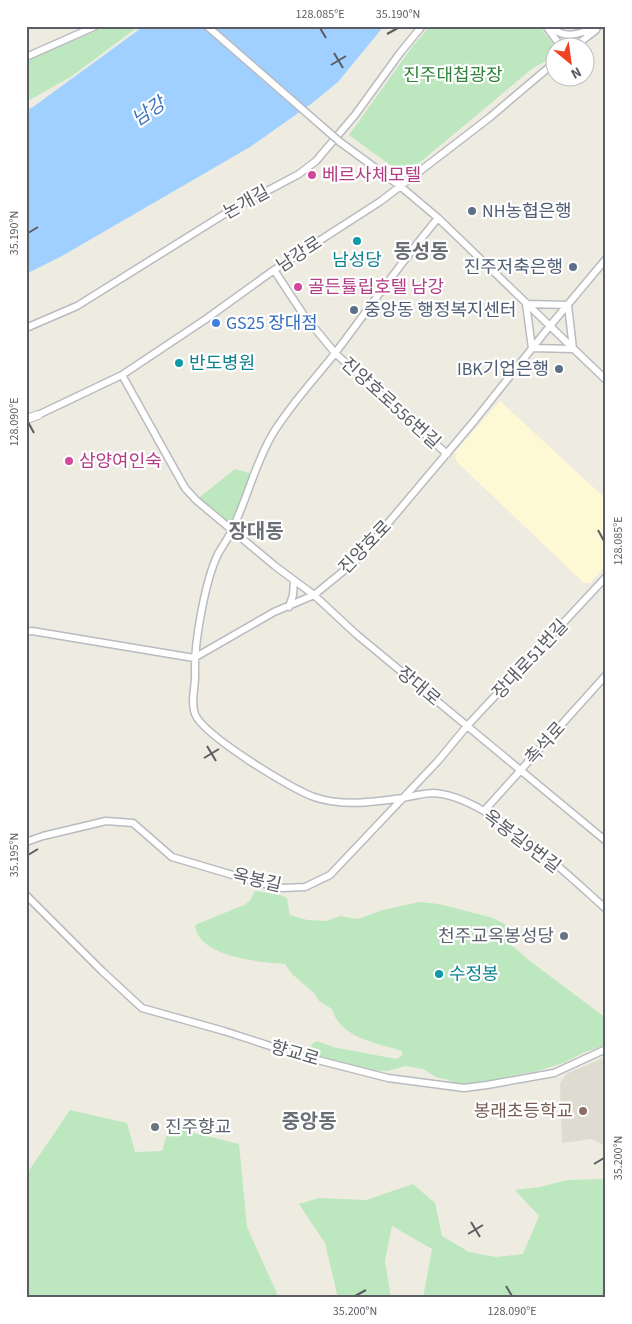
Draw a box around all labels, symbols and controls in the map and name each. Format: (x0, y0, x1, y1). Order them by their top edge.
text: 128.085°E (295, 6, 345, 23)
text: 35.190°N (376, 6, 420, 23)
north arrow (544, 38, 594, 88)
text: N (567, 61, 585, 83)
park label: 진주대첩광장 (403, 63, 503, 88)
water label: 남강 (127, 90, 173, 133)
place label: 베르사체모텔 (322, 163, 421, 188)
marker: 베르사체모텔 (306, 169, 318, 181)
street label: 논개길 (218, 179, 274, 225)
place label: NH농협은행 (482, 199, 572, 224)
marker: NH농협은행 (466, 205, 478, 217)
text: 35.190°N (6, 211, 23, 255)
street label: 남강로 (272, 230, 327, 278)
marker: 남성당 (351, 235, 363, 247)
district label: 동성동 (393, 238, 449, 266)
place label: 남성당 (332, 248, 382, 273)
place label: 진주저축은행 (464, 255, 563, 280)
marker: 진주저축은행 (567, 261, 579, 273)
place label: 골든튤립호텔 남강 (308, 275, 444, 300)
marker: 골든튤립호텔 남강 (292, 281, 304, 293)
place label: 중앙동 행정복지센터 (364, 298, 517, 323)
marker: 중앙동 행정복지센터 (348, 304, 360, 316)
place label: GS25 장대점 (226, 311, 318, 336)
marker: GS25 장대점 (210, 317, 222, 329)
place label: 반도병원 (189, 351, 255, 376)
street label: 진양호로556번길 (335, 352, 446, 455)
marker: 반도병원 (173, 357, 185, 369)
place label: IBK기업은행 (457, 357, 549, 382)
marker: IBK기업은행 (553, 363, 565, 375)
text: 128.090°E (6, 397, 23, 447)
place label: 삼양여인숙 (79, 449, 162, 474)
marker: 삼양여인숙 (63, 455, 75, 467)
street label: 진양호로 (333, 515, 397, 580)
text: 128.085°E (610, 516, 627, 566)
district label: 장대동 (228, 518, 284, 546)
street label: 장대로51번길 (487, 614, 574, 705)
street label: 장대로 (392, 661, 446, 712)
street label: 촉석로 (519, 717, 571, 770)
street label: 옥봉길9번길 (478, 804, 566, 879)
text: 35.195°N (6, 833, 23, 877)
street label: 옥봉길 (230, 863, 284, 898)
place label: 천주교옥봉성당 (438, 924, 554, 949)
marker: 천주교옥봉성당 (558, 930, 570, 942)
place label: 수정봉 (449, 962, 499, 987)
marker: 수정봉 (433, 968, 445, 980)
street label: 향교로 (268, 1035, 322, 1072)
place label: 봉래초등학교 (474, 1099, 573, 1124)
marker: 봉래초등학교 (577, 1105, 589, 1117)
district label: 중앙동 (281, 1108, 337, 1136)
place label: 진주향교 (165, 1115, 231, 1140)
marker: 진주향교 (149, 1121, 161, 1133)
text: 35.200°N (610, 1136, 627, 1180)
text: 35.200°N (333, 1303, 377, 1320)
text: 128.090°E (487, 1303, 537, 1320)

